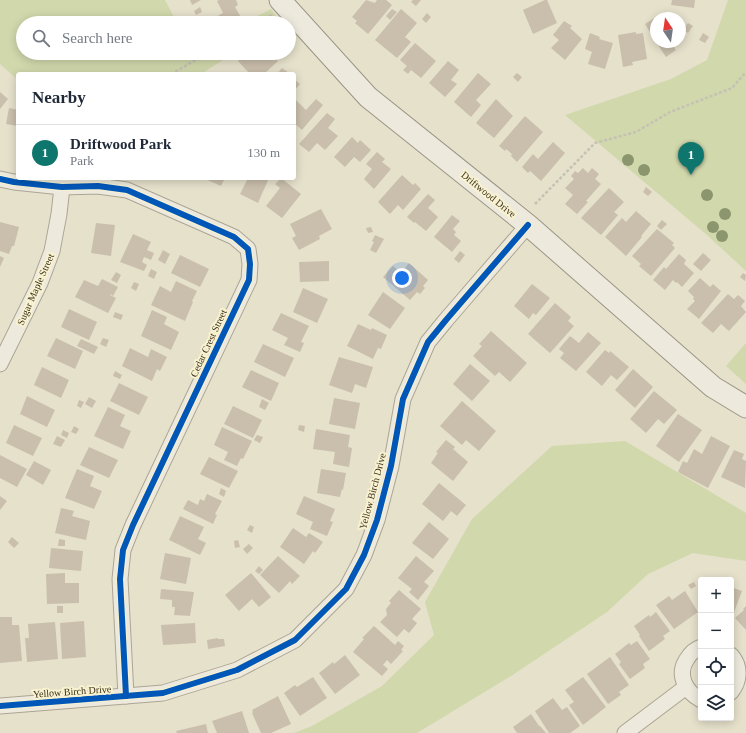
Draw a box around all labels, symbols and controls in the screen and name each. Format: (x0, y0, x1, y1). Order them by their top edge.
north arrow (650, 12, 686, 48)
search box (16, 16, 296, 60)
icon: search (30, 27, 52, 49)
text: Search here (62, 30, 132, 46)
text: Nearby (32, 88, 86, 107)
text: Driftwood Park (70, 136, 171, 152)
pin: 1 (678, 142, 704, 175)
text: 1 (42, 145, 48, 160)
text: 130 m (247, 145, 280, 160)
text: Park (70, 153, 94, 168)
street label: Driftwood Drive (459, 169, 519, 220)
street label: Sugar Maple Street (15, 252, 56, 327)
your location (392, 268, 412, 288)
street label: Cedar Crest Street (188, 307, 229, 379)
street label: Yellow Birch Drive (357, 451, 388, 530)
map controls (698, 577, 734, 721)
button: + (698, 577, 734, 613)
button: − (698, 613, 734, 649)
button: locate (698, 649, 734, 685)
street label: Yellow Birch Drive (33, 683, 112, 700)
button: layers (698, 685, 734, 721)

